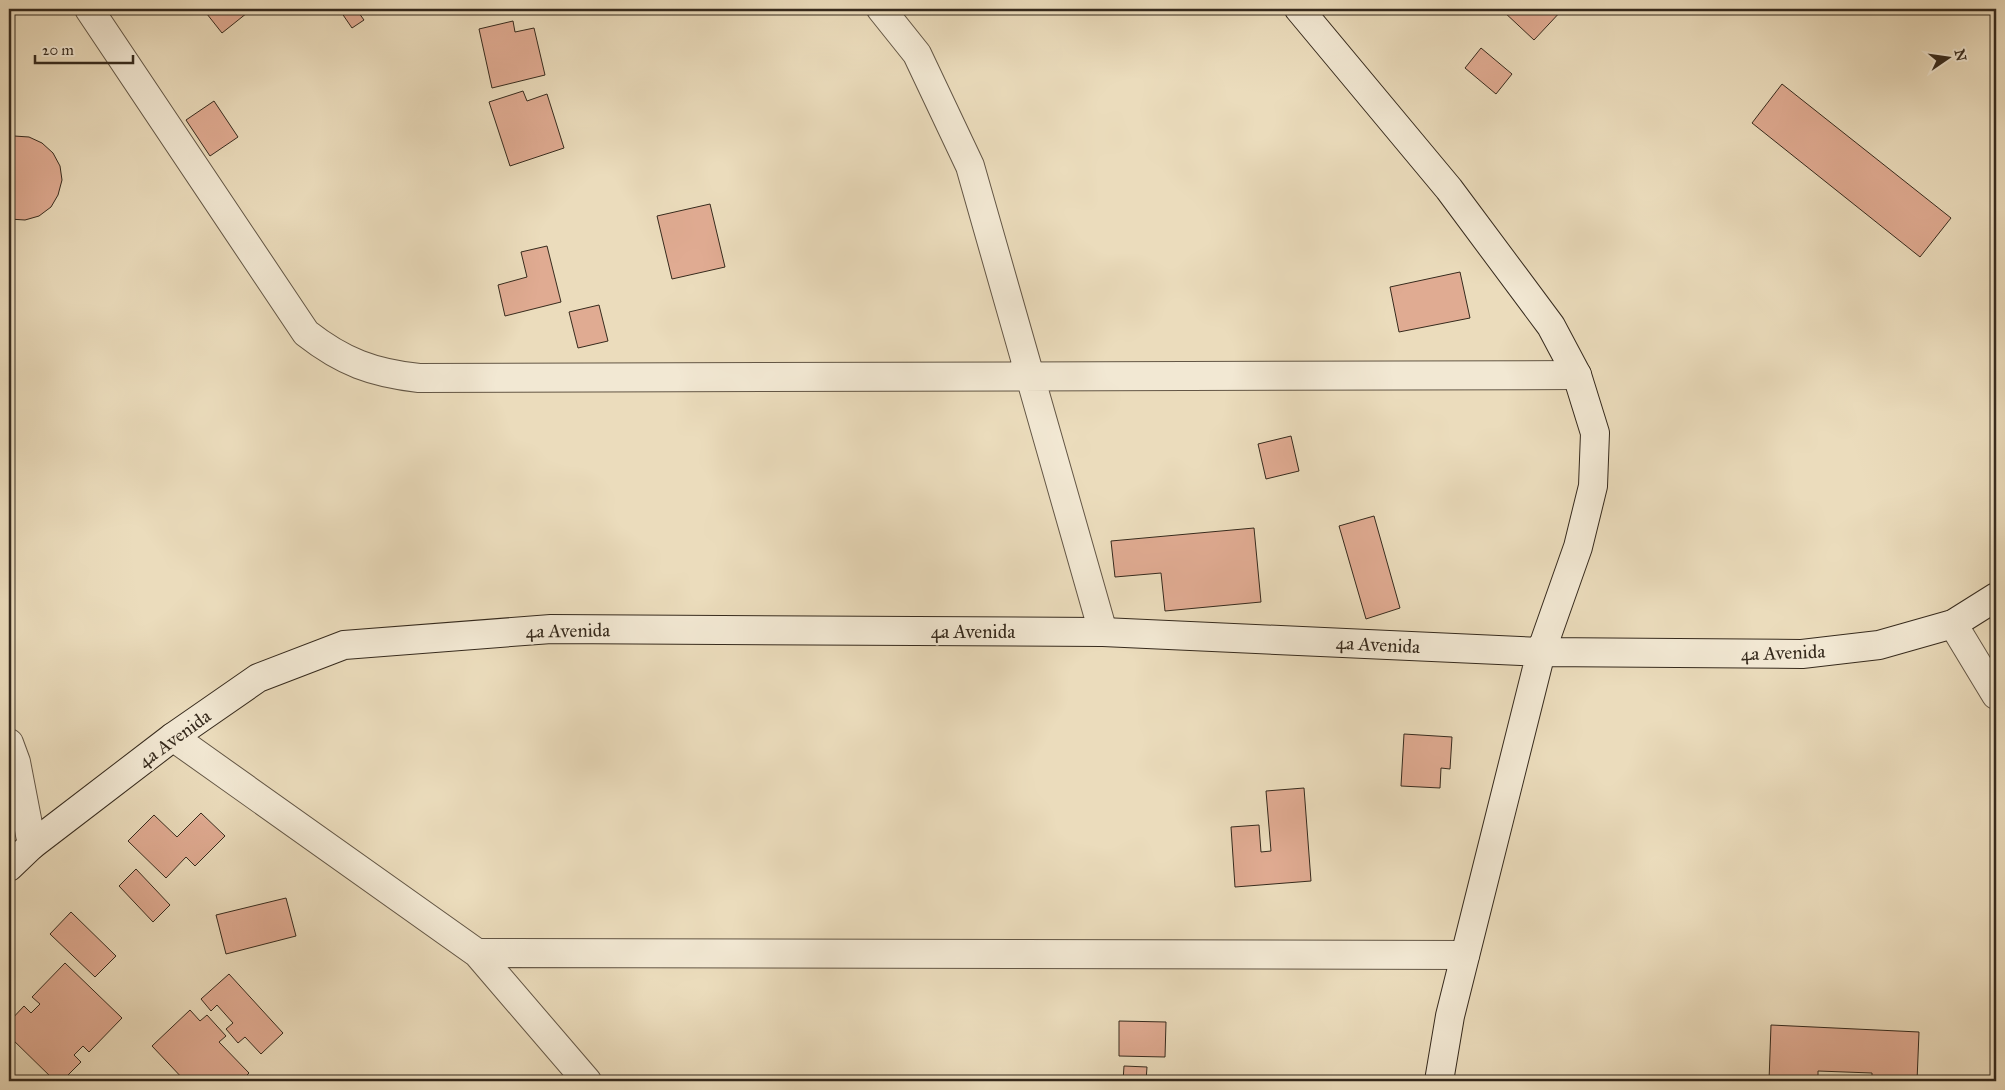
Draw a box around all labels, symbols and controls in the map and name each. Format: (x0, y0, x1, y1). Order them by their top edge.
scale bar (35, 32, 132, 64)
north arrow (1922, 32, 1972, 82)
text: 20 m (42, 41, 74, 59)
text: N (1951, 47, 1970, 63)
street label: 4a Avenida (526, 618, 611, 643)
street label: 4a Avenida (931, 620, 1016, 643)
street label: 4a Avenida (1335, 631, 1422, 658)
street label: 4a Avenida (1740, 639, 1827, 665)
street label: 4a Avenida (133, 704, 216, 773)

